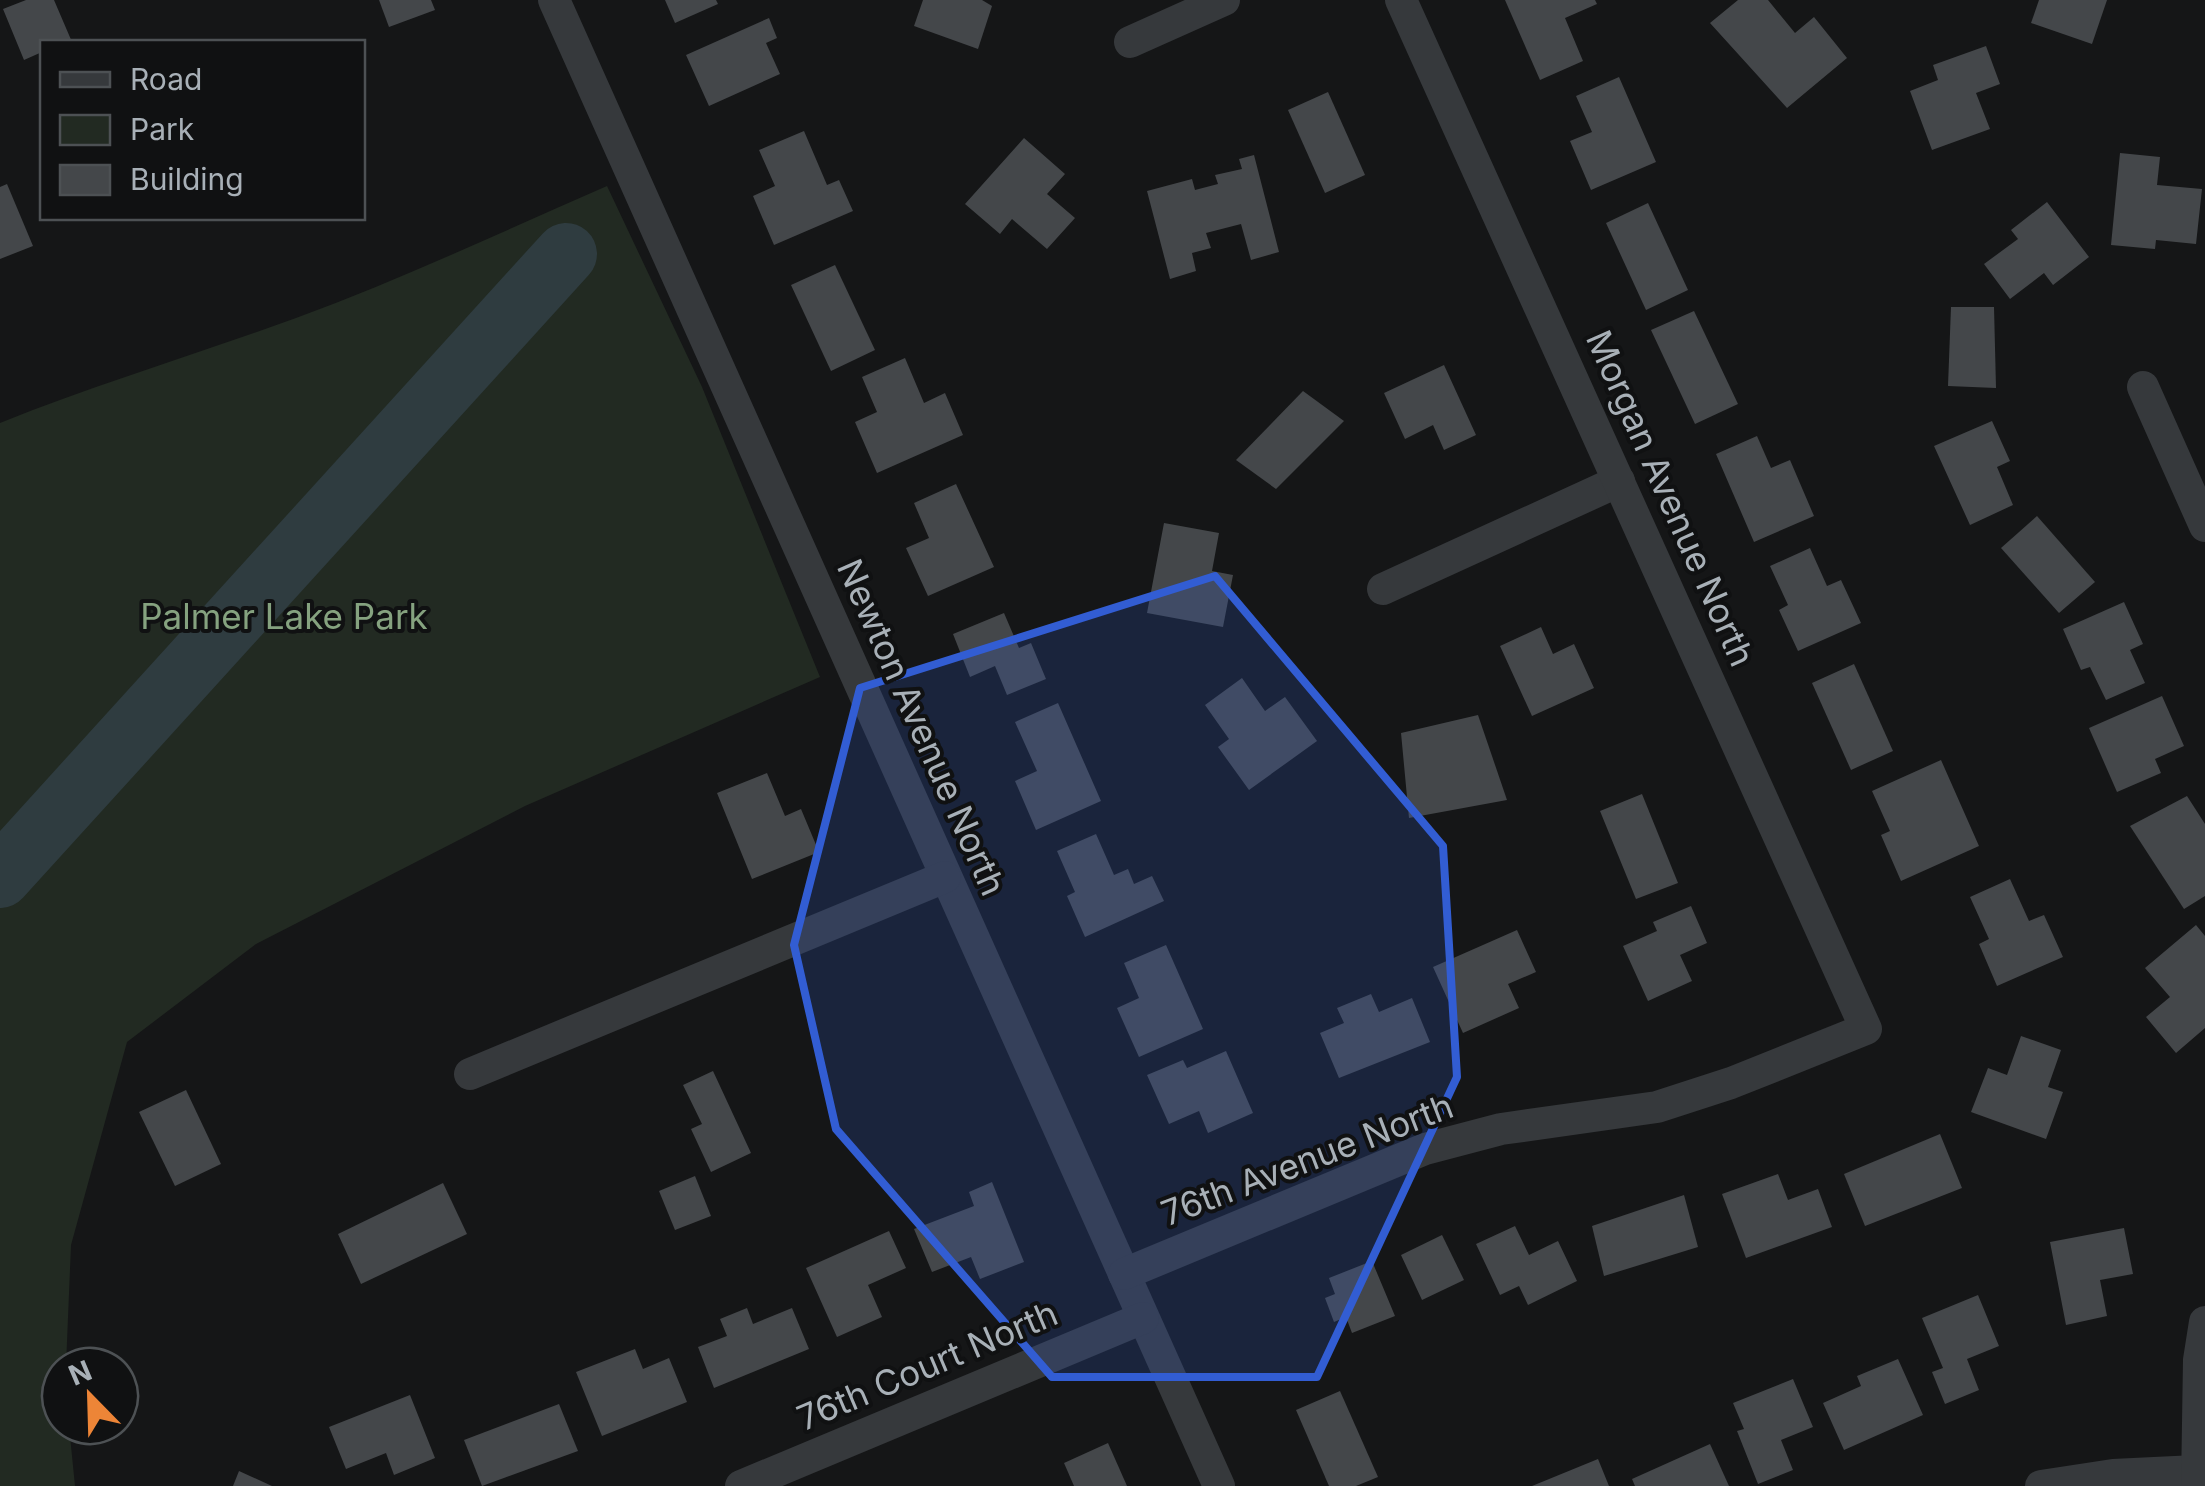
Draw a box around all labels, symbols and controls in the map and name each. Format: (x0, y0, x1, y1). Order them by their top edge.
legend (40, 40, 365, 220)
text: Road (130, 61, 202, 97)
text: Park (130, 111, 195, 147)
text: Building (130, 161, 244, 197)
street label: Morgan Avenue North (1578, 324, 1764, 672)
street label: Newton Avenue North (829, 552, 1015, 902)
park label: Palmer Lake Park (140, 595, 428, 637)
street label: 76th Avenue North (1155, 1084, 1459, 1234)
street label: 76th Court North (791, 1291, 1063, 1439)
north arrow (40, 1346, 140, 1446)
text: N (64, 1353, 97, 1393)

